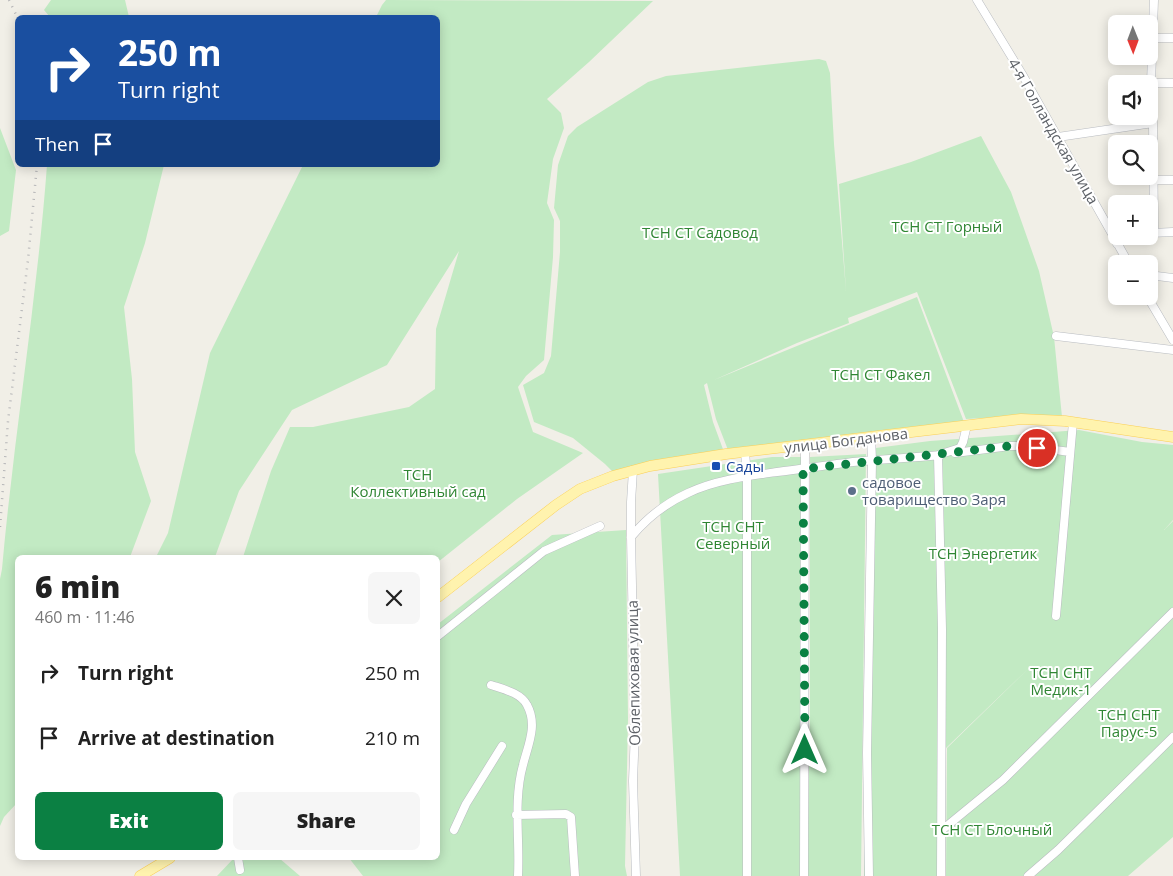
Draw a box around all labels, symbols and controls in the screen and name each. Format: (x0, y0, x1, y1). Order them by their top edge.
north arrow (1108, 15, 1158, 65)
map controls (1108, 15, 1158, 305)
text: 250 m (118, 29, 222, 76)
icon: right (35, 35, 100, 100)
street label: 4-я Голландская улица (1004, 55, 1104, 207)
text: Turn right (118, 74, 220, 104)
button: sound (1108, 75, 1158, 125)
icon: arrive (89, 130, 117, 158)
text: Then (35, 131, 79, 157)
button: search (1108, 135, 1158, 185)
button: + (1108, 195, 1158, 245)
park label: ТСН СТ Горный (892, 216, 1002, 236)
park label: ТСН СТ Садовод (642, 222, 758, 242)
button: − (1108, 255, 1158, 305)
park label: ТСН СТ Факел (831, 364, 931, 384)
street label: улица Богданова (783, 422, 909, 458)
pin (1016, 427, 1058, 469)
icon: arrive (1023, 434, 1051, 462)
place label: Сады (726, 456, 764, 476)
marker: Сады (710, 460, 722, 472)
park label: ТСН Коллективный сад (350, 464, 486, 501)
place label: садовое товарищество Заря (862, 472, 1006, 509)
marker: садовое товарищество Заря (846, 485, 858, 497)
park label: ТСН СНТ Северный (696, 516, 770, 553)
park label: ТСН Энергетик (929, 543, 1037, 563)
text: 6 min (35, 566, 120, 607)
button: close (368, 572, 420, 624)
street label: Облепиховая улица (622, 600, 644, 746)
text: 460 m · 11:46 (35, 606, 135, 628)
icon: right (35, 659, 63, 687)
text: Turn right (78, 660, 173, 686)
text: 250 m (365, 660, 420, 686)
park label: ТСН СНТ Медик-1 (1030, 662, 1092, 699)
park label: ТСН СНТ Парус-5 (1098, 704, 1160, 741)
position arrow (778, 723, 830, 775)
icon: arrive (35, 724, 63, 752)
text: Arrive at destination (78, 725, 275, 751)
text: 210 m (365, 725, 420, 751)
button: Exit (35, 792, 223, 850)
button: Share (233, 792, 420, 850)
park label: ТСН СТ Блочный (932, 819, 1052, 839)

